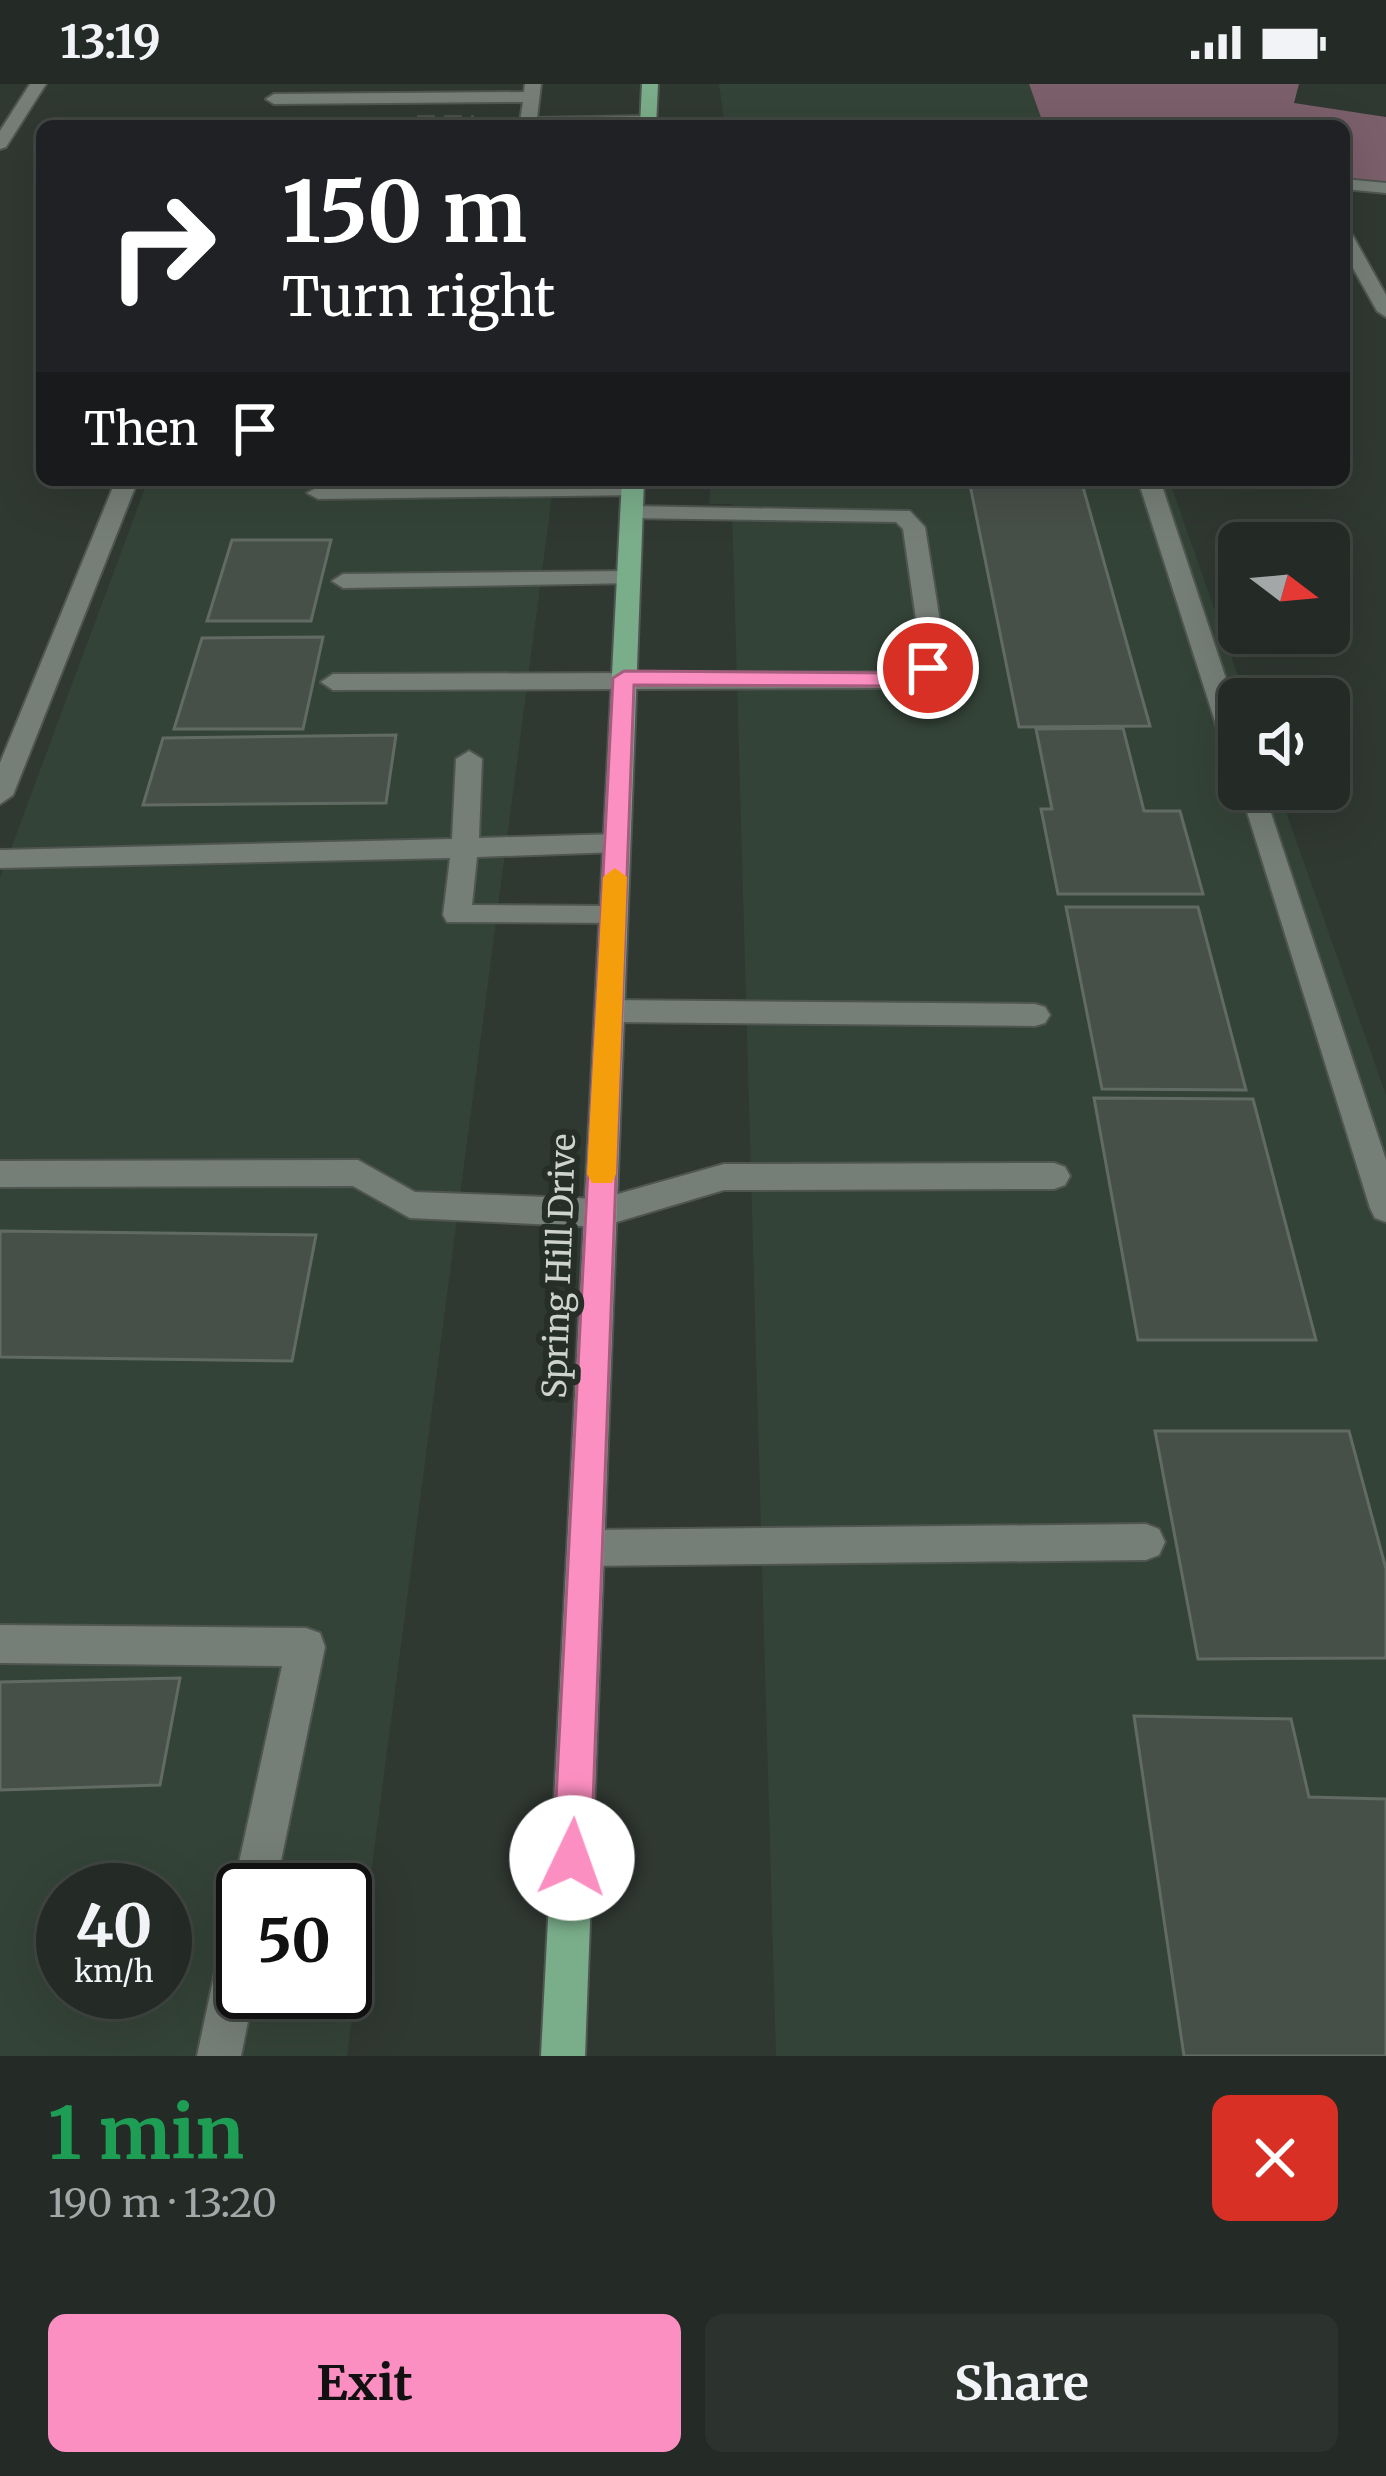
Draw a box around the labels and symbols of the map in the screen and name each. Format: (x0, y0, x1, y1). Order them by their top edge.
north arrow (1218, 522, 1350, 654)
pin (877, 617, 979, 719)
street label: Spring Hill Drive (534, 1133, 584, 1399)
position arrow (509, 1795, 635, 1921)
speed limit sign: 50 (216, 1863, 372, 2019)

